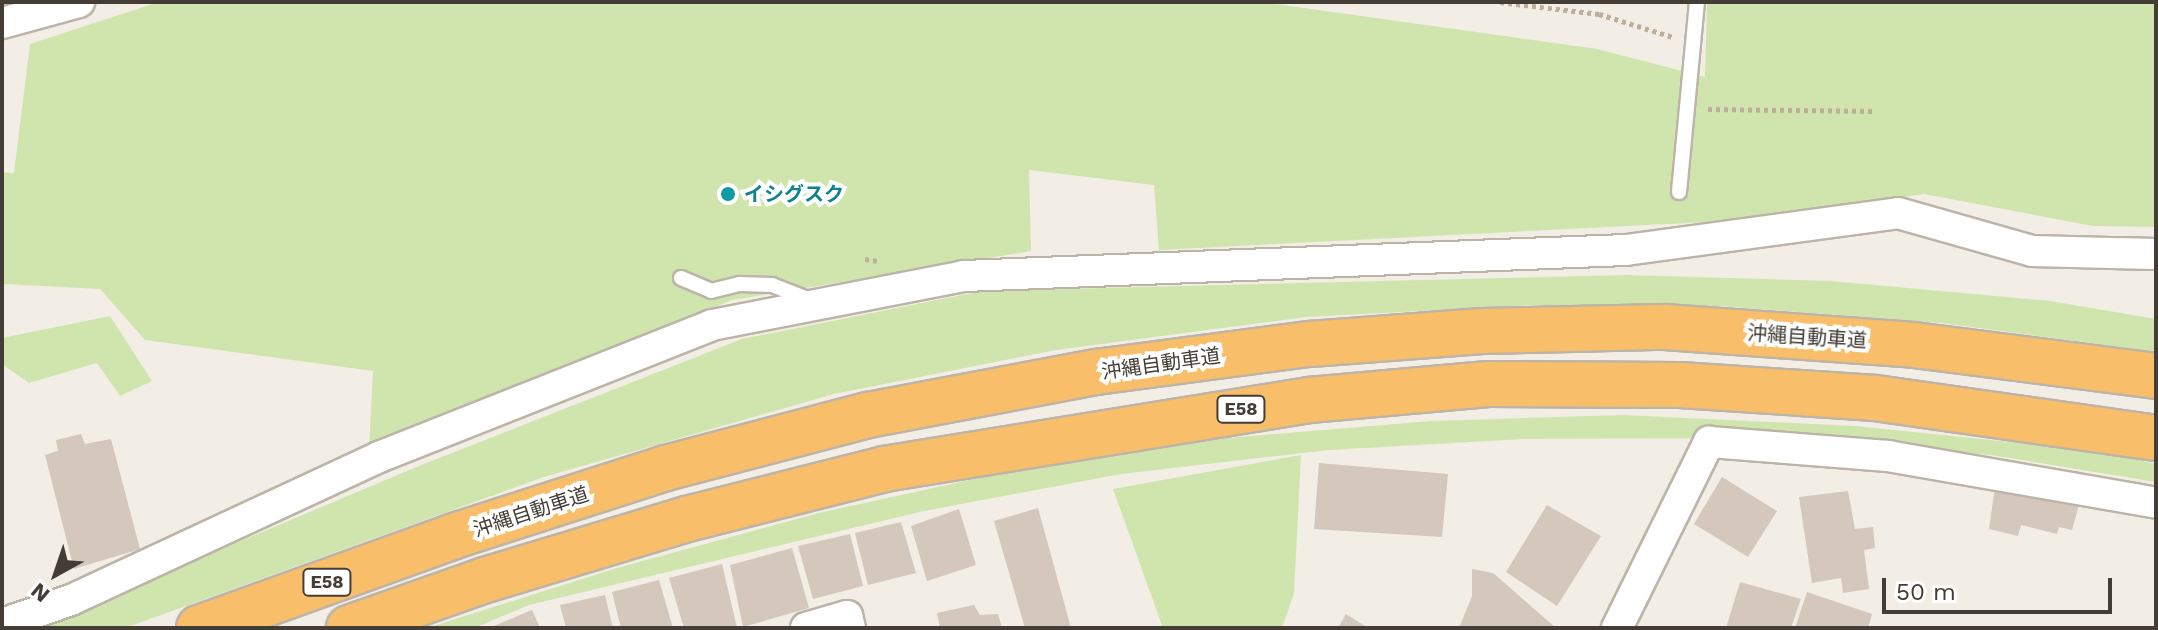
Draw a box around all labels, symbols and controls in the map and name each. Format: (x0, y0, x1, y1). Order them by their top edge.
place label: イシグスク (744, 182, 844, 206)
marker: イシグスク (719, 185, 737, 203)
street label: 沖縄自動車道 (1746, 321, 1868, 353)
street label: 沖縄自動車道 (1100, 344, 1222, 384)
road number: E58 (1215, 395, 1267, 423)
street label: 沖縄自動車道 (470, 482, 592, 542)
north arrow (16, 534, 96, 614)
scale bar (1886, 562, 2116, 612)
road number: E58 (301, 568, 353, 596)
text: N (26, 578, 55, 608)
text: 50 m (1896, 578, 1956, 606)

